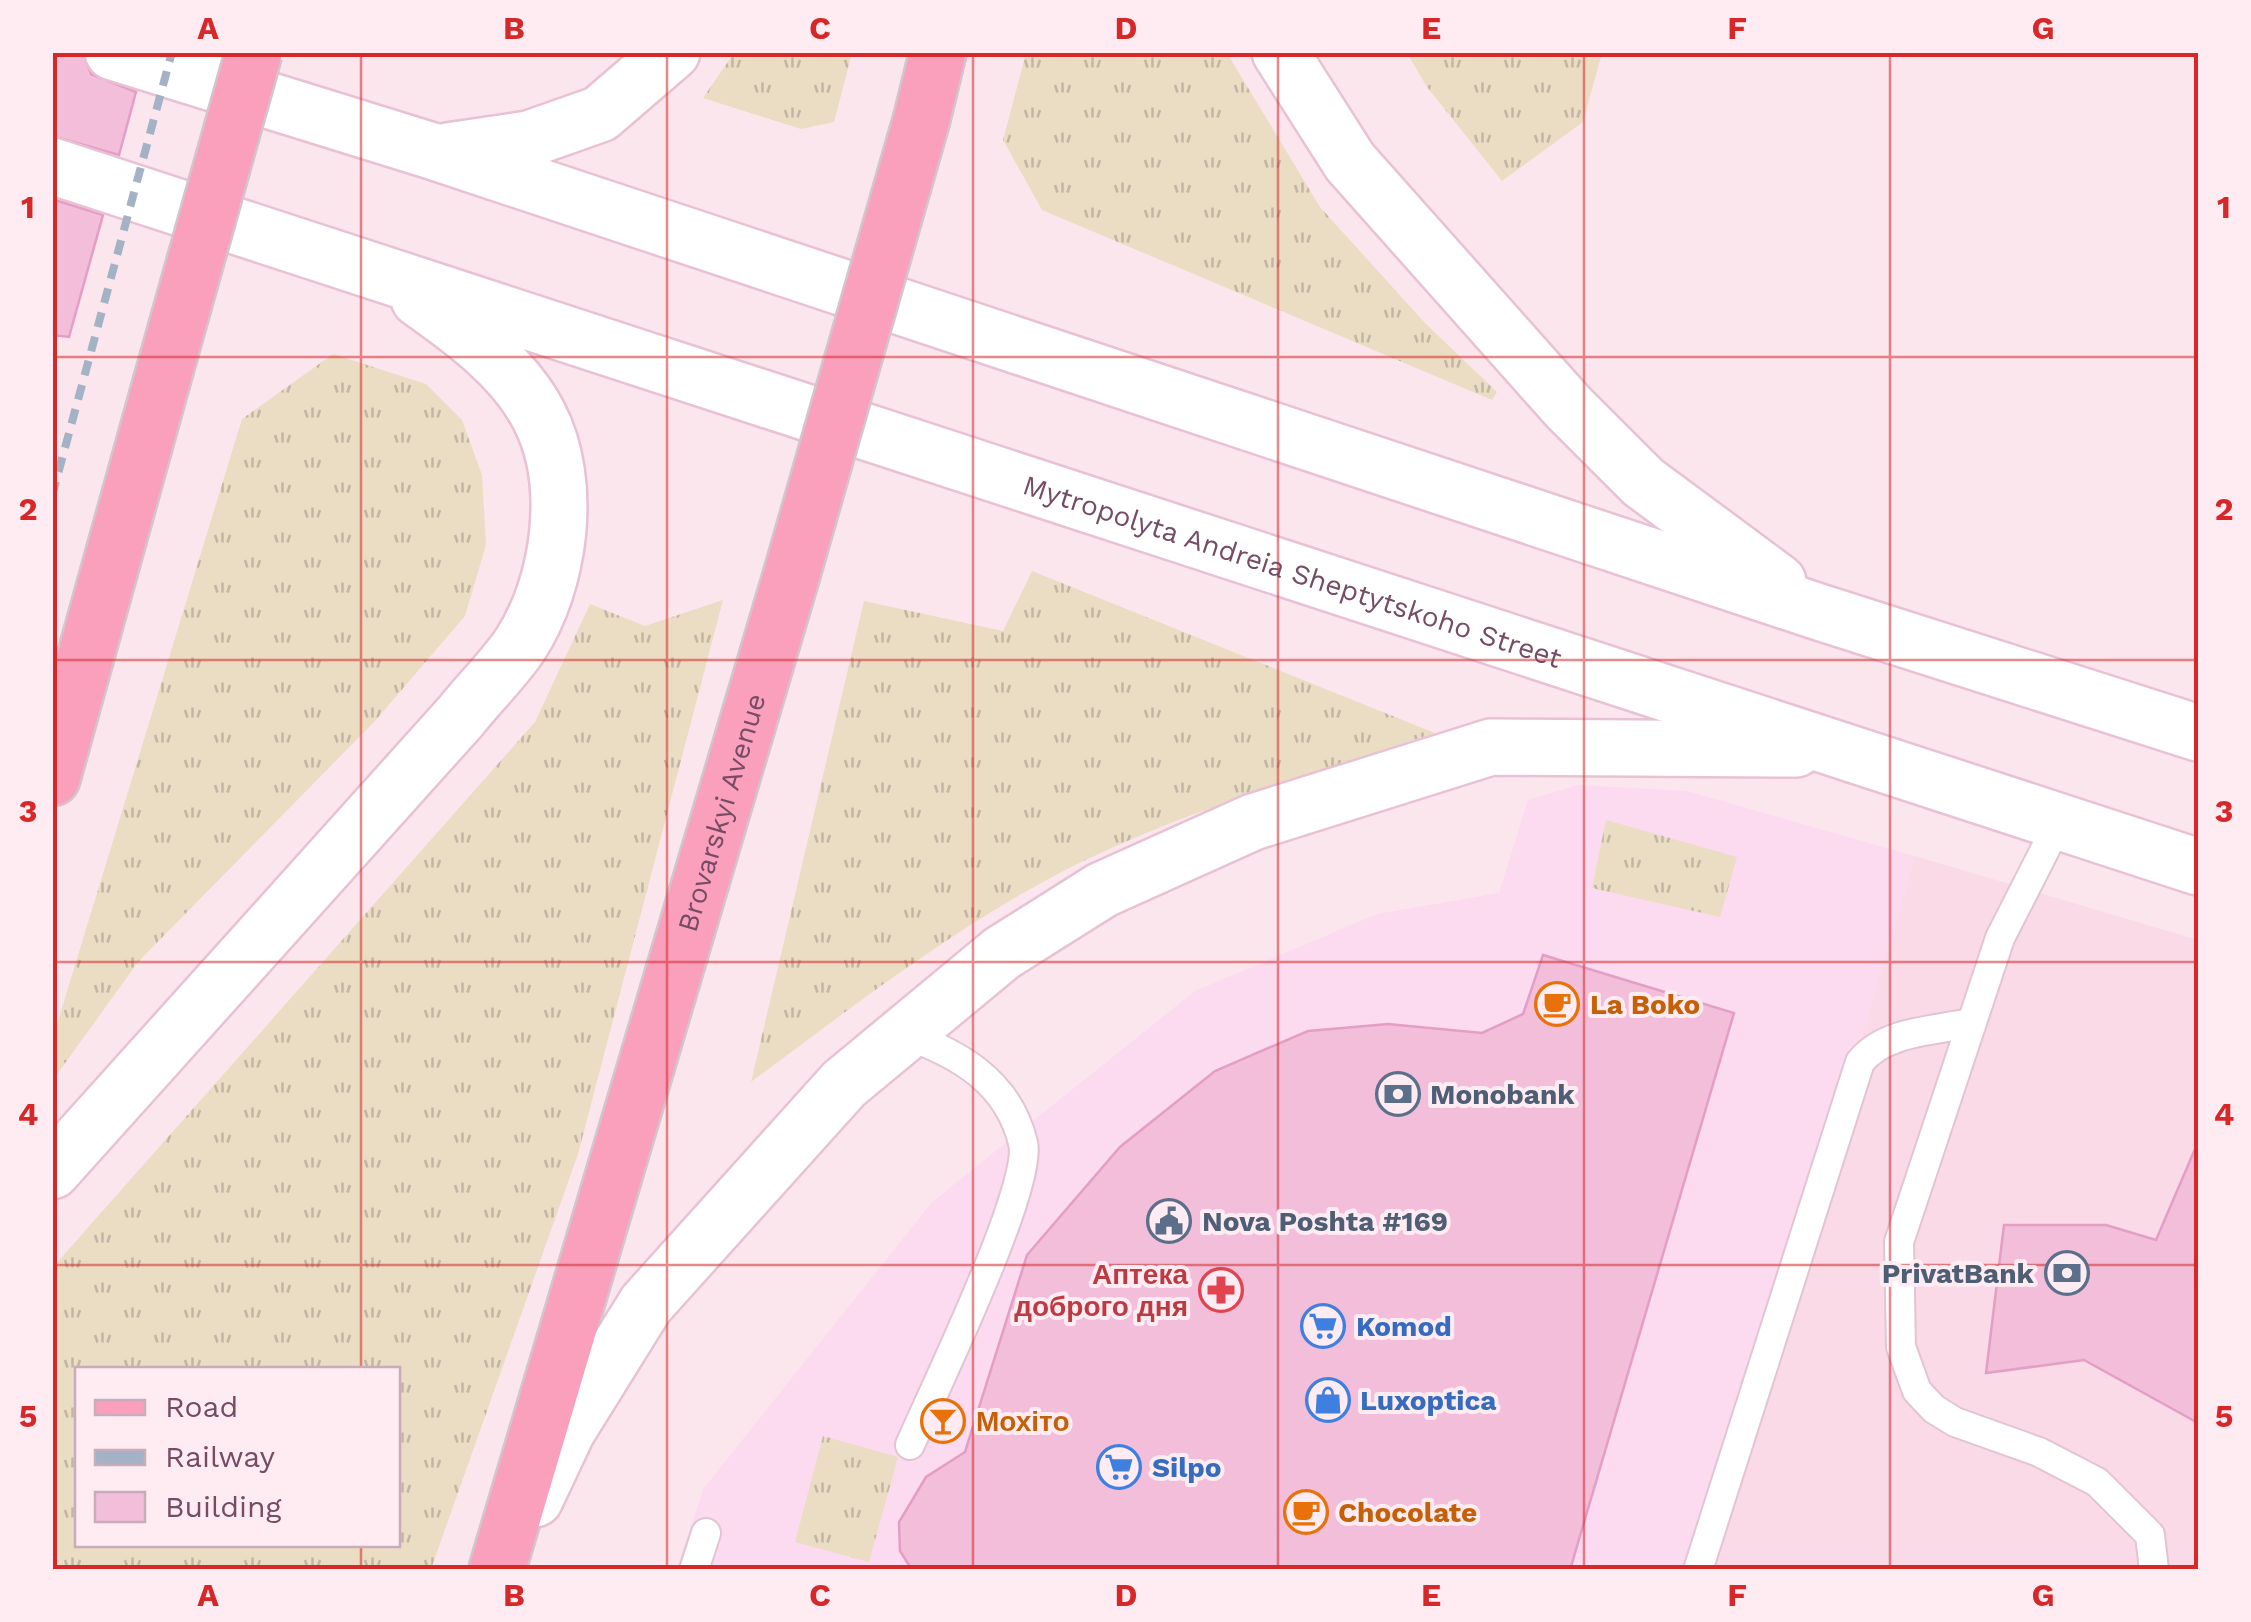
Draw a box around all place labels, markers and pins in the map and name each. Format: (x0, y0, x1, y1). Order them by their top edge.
cafe icon: La Boko (1534, 981, 1580, 1027)
place label: La Boko (1590, 988, 1700, 1021)
bank icon: Monobank (1375, 1071, 1421, 1117)
place label: Monobank (1430, 1078, 1575, 1111)
public building icon: Nova Poshta #169 (1146, 1198, 1192, 1244)
place label: Nova Poshta #169 (1202, 1205, 1448, 1238)
bank icon: PrivatBank (2044, 1250, 2090, 1296)
place label: PrivatBank (1882, 1257, 2035, 1290)
place label: Аптека доброго дня (1014, 1258, 1188, 1323)
pharmacy icon: Аптека доброго дня (1198, 1267, 1244, 1313)
supermarket icon: Komod (1300, 1303, 1346, 1349)
place label: Komod (1356, 1310, 1452, 1343)
shop icon: Luxoptica (1305, 1377, 1351, 1423)
place label: Luxoptica (1360, 1384, 1497, 1417)
bar icon: Мохіто (920, 1398, 966, 1444)
place label: Мохіто (976, 1405, 1070, 1438)
supermarket icon: Silpo (1096, 1444, 1142, 1490)
place label: Silpo (1152, 1451, 1222, 1484)
cafe icon: Chocolate (1283, 1489, 1329, 1535)
place label: Chocolate (1338, 1496, 1477, 1529)

